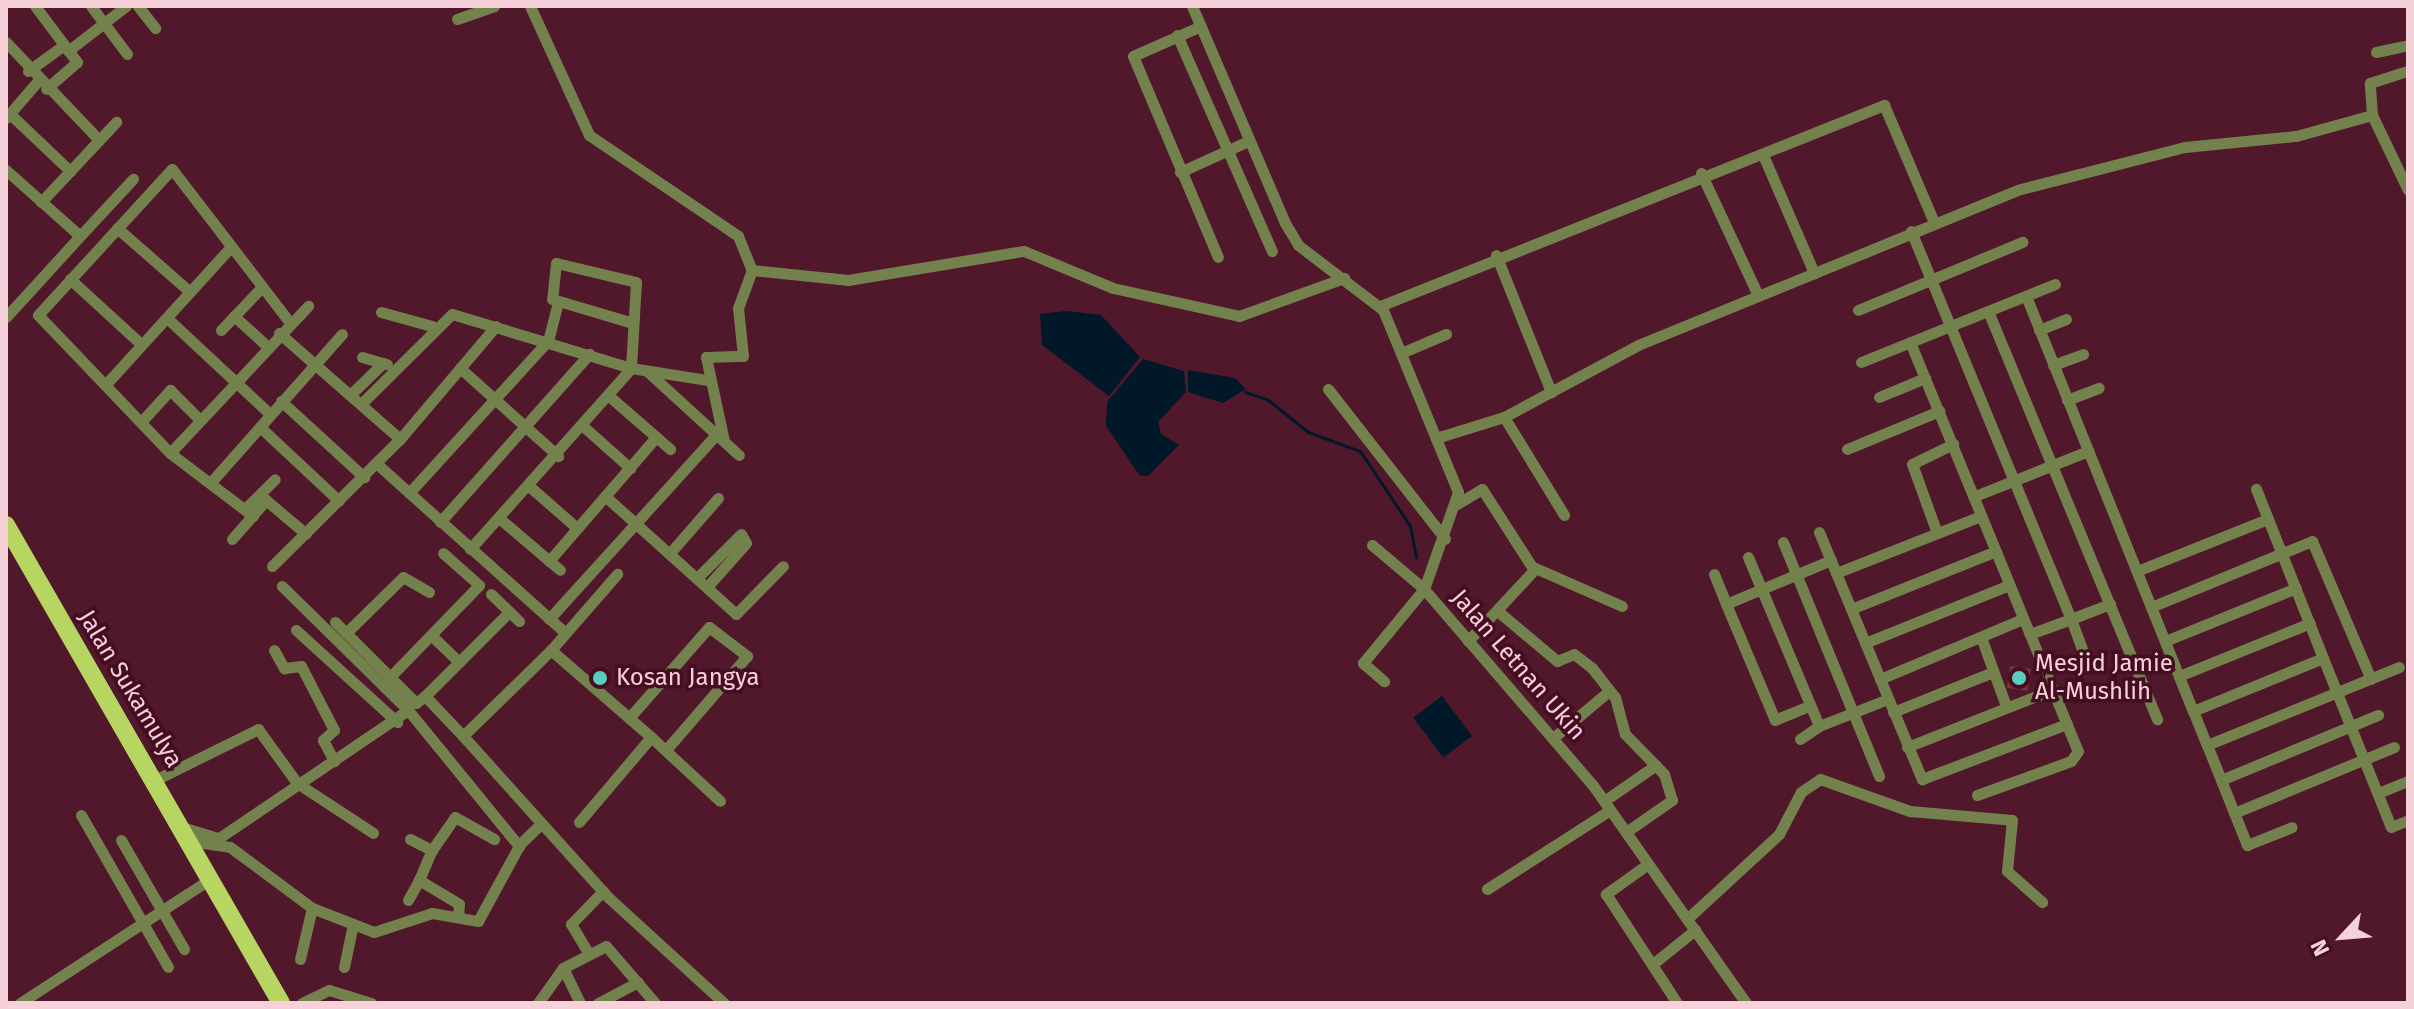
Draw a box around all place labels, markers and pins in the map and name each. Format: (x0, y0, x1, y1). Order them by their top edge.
place label: Mesjid Jamie Al-Mushlih (2035, 650, 2173, 706)
place label: Kosan Jangya (616, 664, 760, 692)
marker: Kosan Jangya (591, 669, 609, 687)
marker: Mesjid Jamie Al-Mushlih (2010, 669, 2028, 687)

